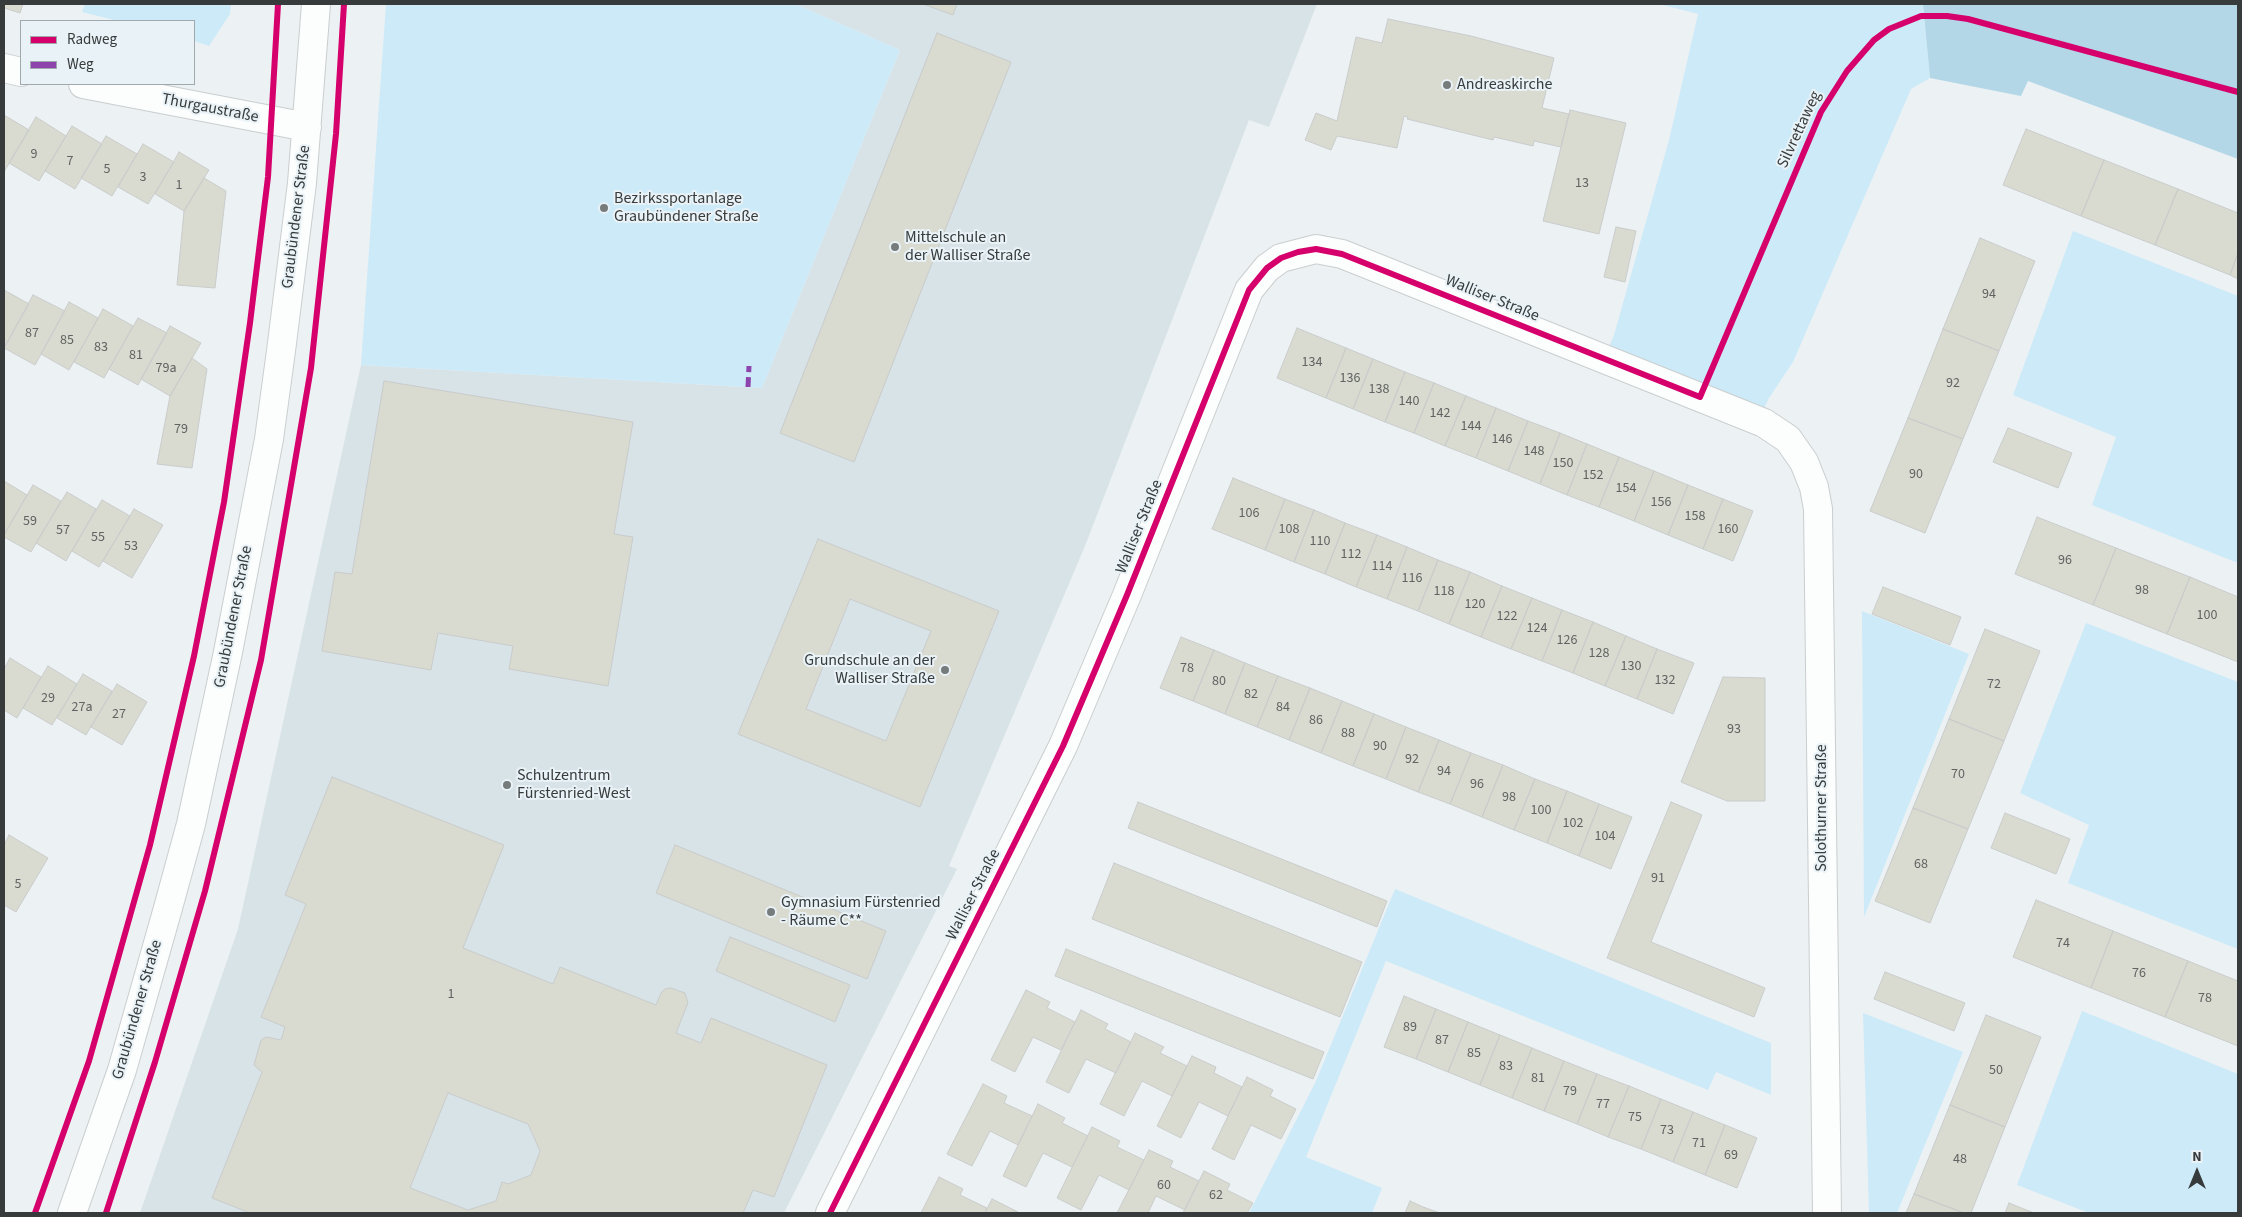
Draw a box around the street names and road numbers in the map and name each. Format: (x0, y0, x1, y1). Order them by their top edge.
street label: Silvrettaweg (1774, 88, 1826, 172)
street label: Thurgaustraße (160, 90, 260, 128)
street label: Graubündener Straße (279, 144, 315, 290)
street label: Walliser Straße (1442, 271, 1542, 327)
street label: Walliser Straße (1112, 477, 1168, 577)
street label: Graubündener Straße (211, 544, 257, 690)
street label: Solothurner Straße (1812, 744, 1832, 872)
street label: Walliser Straße (943, 846, 1005, 944)
street label: Graubündener Straße (109, 938, 167, 1082)

